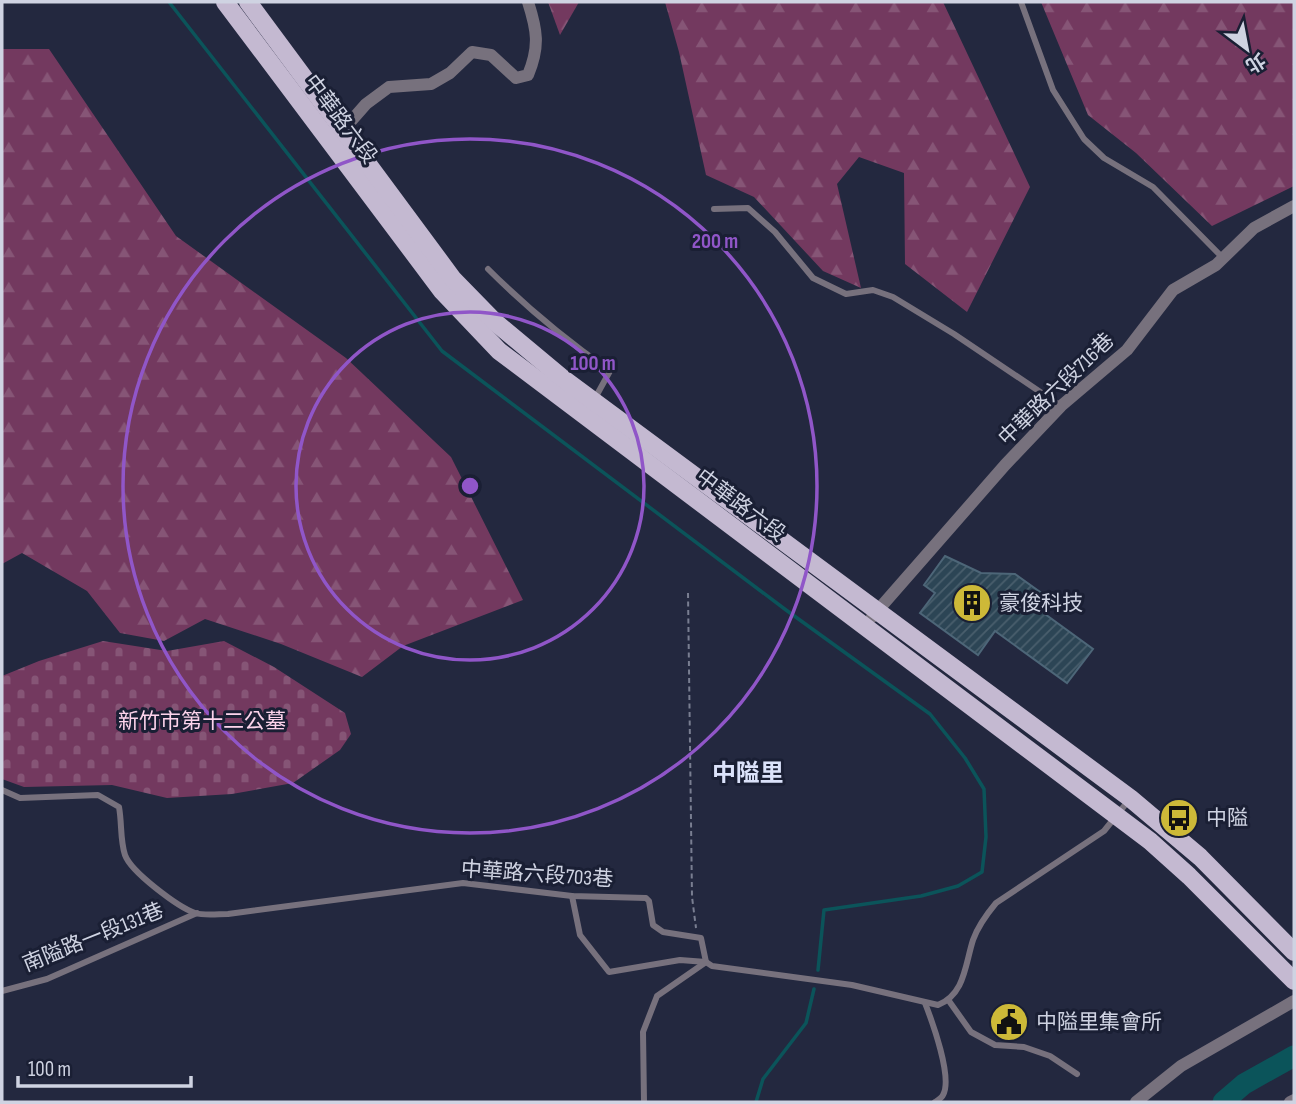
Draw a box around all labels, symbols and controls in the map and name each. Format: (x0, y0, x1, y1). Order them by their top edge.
north arrow (1212, 14, 1282, 84)
text: 北 (1241, 47, 1269, 77)
street label: 中華路六段 (299, 70, 382, 169)
text: 200 m (692, 229, 738, 254)
street label: 中華路六段716巷 (993, 328, 1119, 451)
text: 100 m (570, 351, 616, 376)
street label: 中華路六段 (691, 464, 790, 547)
centre of rings (458, 474, 482, 498)
building icon: 豪俊科技 (951, 582, 993, 624)
place label: 豪俊科技 (999, 591, 1083, 616)
park label: 新竹市第十二公墓 (118, 709, 286, 734)
district label: 中隘里 (712, 759, 784, 788)
bus stop icon: 中隘 (1158, 797, 1200, 839)
place label: 中隘 (1206, 806, 1248, 831)
street label: 中華路六段703巷 (460, 857, 614, 892)
street label: 南隘路一段131巷 (19, 898, 167, 977)
public building icon: 中隘里集會所 (988, 1001, 1030, 1043)
place label: 中隘里集會所 (1036, 1010, 1162, 1035)
scale bar (18, 1044, 191, 1088)
text: 100 m (28, 1057, 71, 1082)

